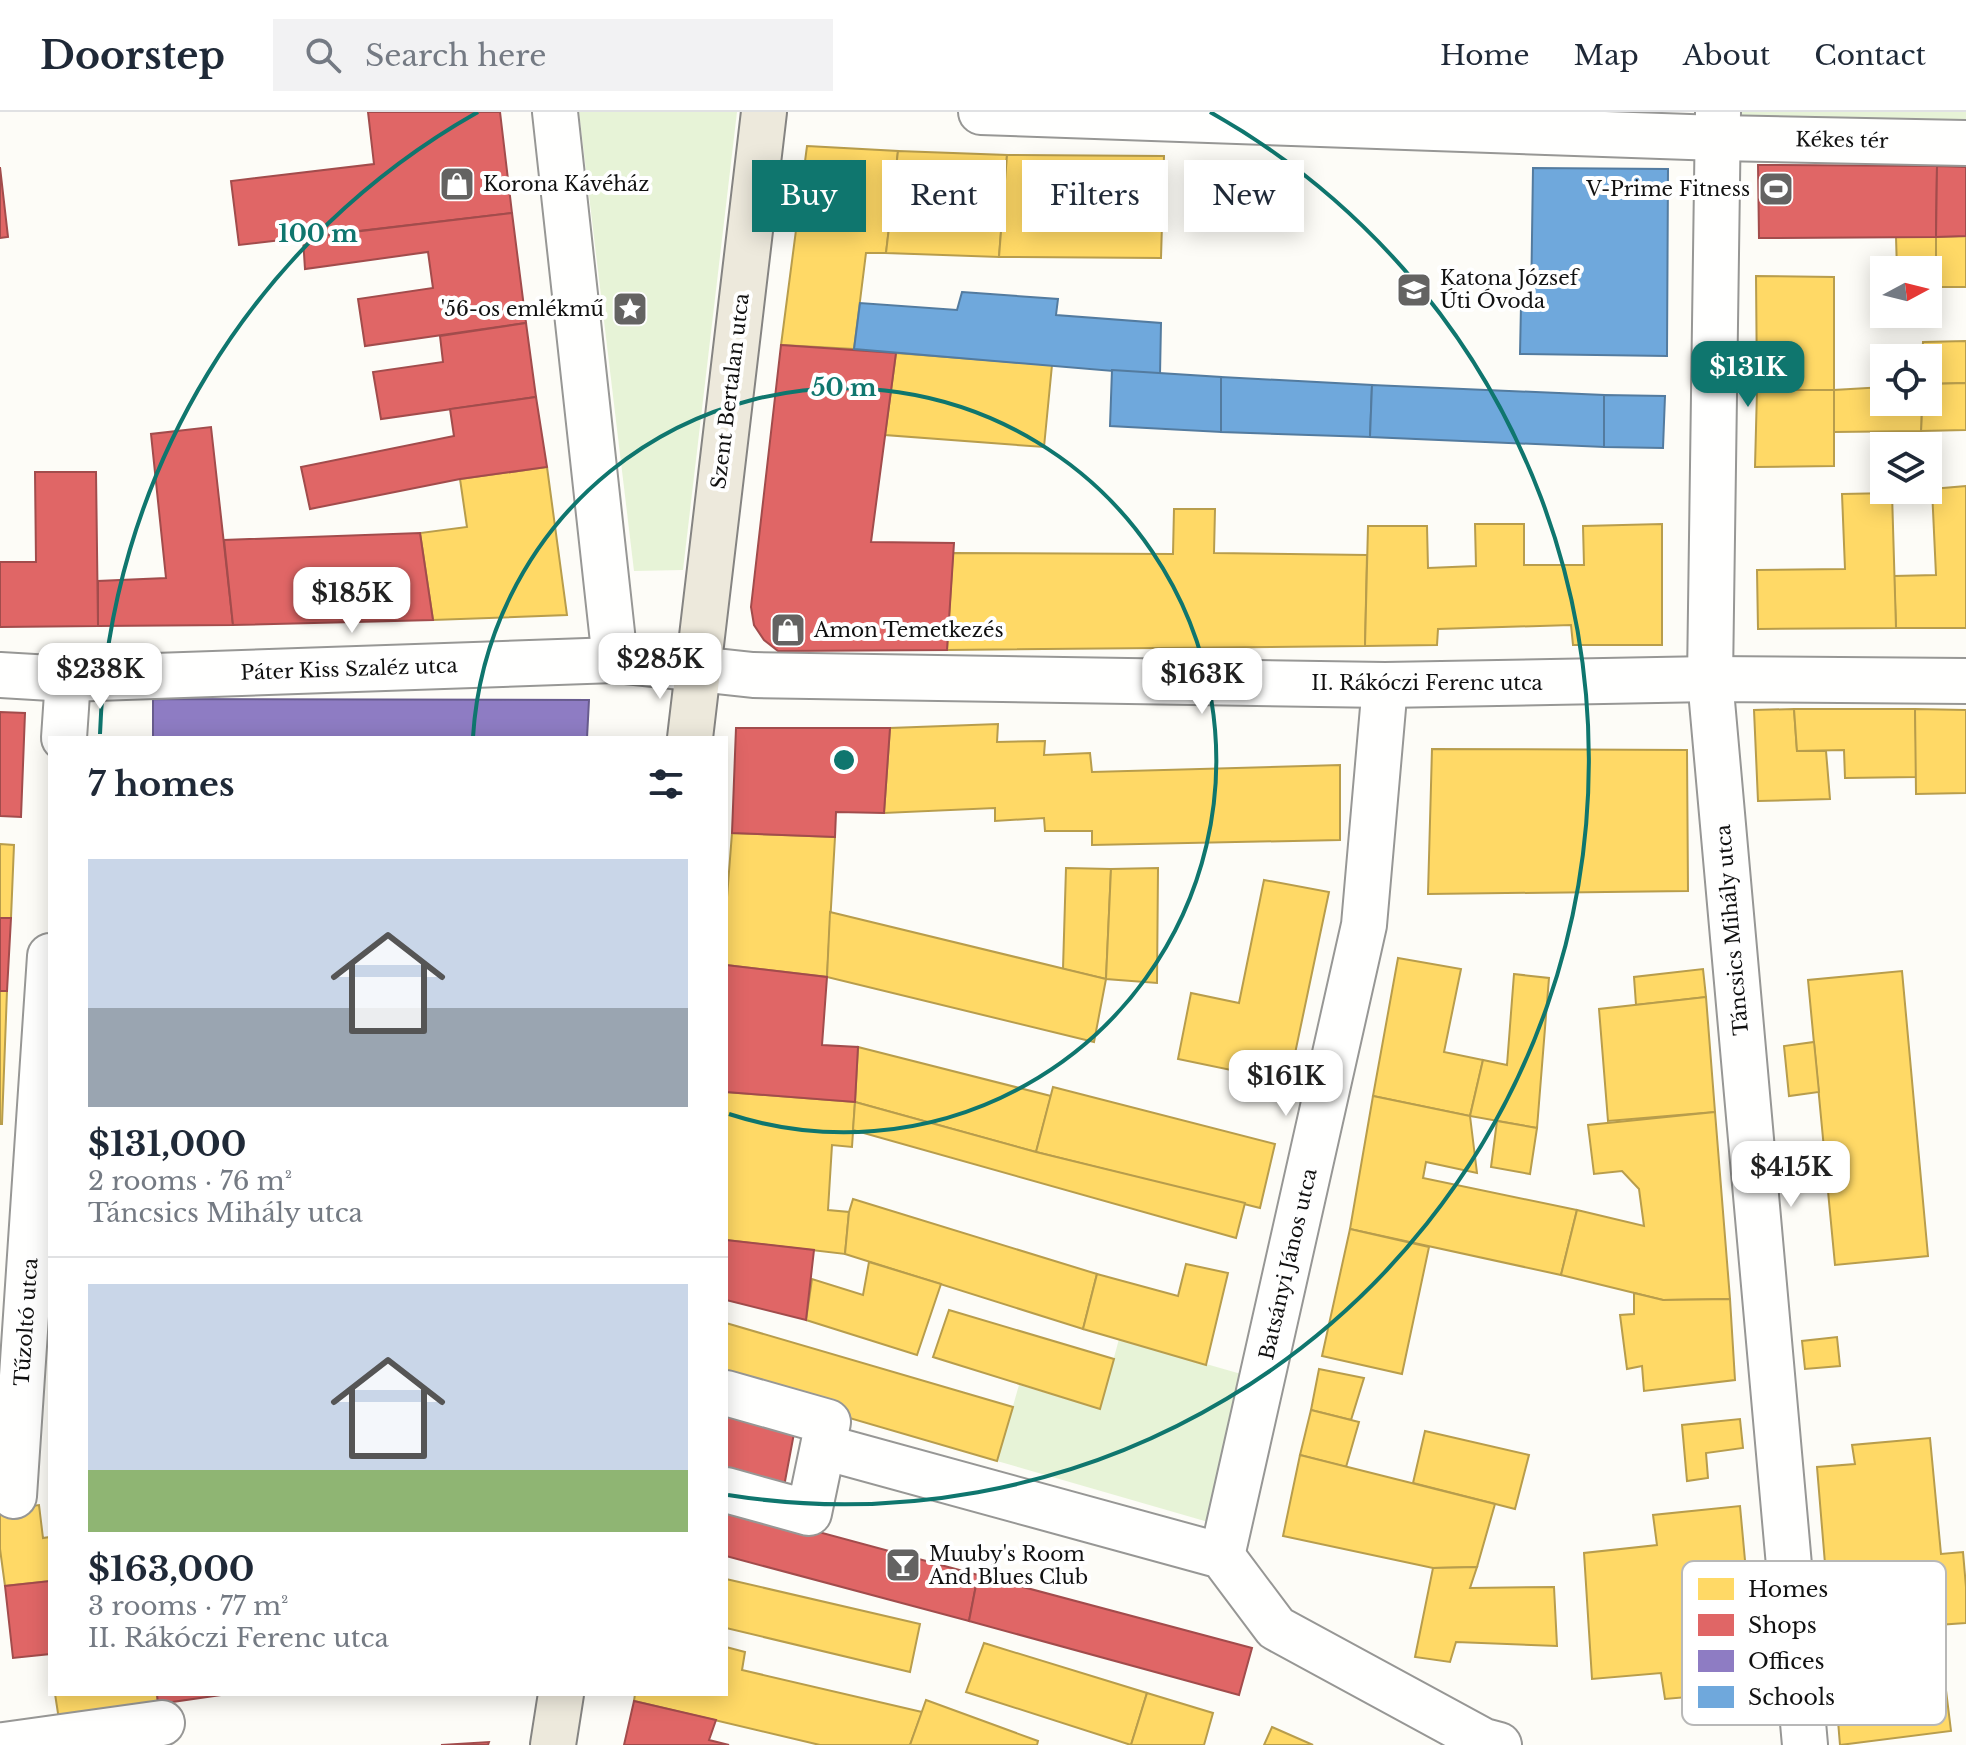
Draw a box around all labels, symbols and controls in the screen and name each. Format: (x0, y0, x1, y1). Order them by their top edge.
search box (273, 19, 833, 91)
text: Doorstep (40, 32, 225, 79)
icon: search (301, 33, 345, 77)
text: Search here (365, 37, 546, 74)
text: Home (1440, 38, 1530, 73)
text: Map (1574, 38, 1639, 73)
text: About (1683, 38, 1770, 73)
text: Contact (1814, 38, 1926, 73)
street label: Kékes tér (1795, 127, 1889, 153)
chip: Buy (752, 160, 866, 232)
chip: Rent (882, 160, 1006, 232)
chip: Filters (1022, 160, 1168, 232)
chip: New (1184, 160, 1304, 232)
shop icon: Korona Kávéház (438, 165, 476, 203)
sports icon: V-Prime Fitness (1757, 170, 1795, 208)
place label: Korona Kávéház (483, 172, 649, 196)
place label: V-Prime Fitness (1585, 177, 1750, 201)
text: 100 m (278, 219, 358, 248)
north arrow (1870, 256, 1942, 328)
map controls (1870, 256, 1942, 504)
place label: Katona József Úti Óvoda (1440, 266, 1581, 313)
school or university icon: Katona József Úti Óvoda (1395, 271, 1433, 309)
place icon: '56-os emlékmű (611, 290, 649, 328)
street label: Szent Bertalan utca (706, 291, 754, 490)
place label: '56-os emlékmű (441, 297, 604, 321)
pin: $131K (1692, 341, 1804, 409)
button: locate (1870, 344, 1942, 416)
text: $131K (1709, 351, 1787, 383)
text: 50 m (811, 373, 877, 402)
button: layers (1870, 432, 1942, 504)
pin: $185K (296, 567, 408, 635)
text: $185K (311, 577, 393, 609)
shop icon: Amon Temetkezés (769, 611, 807, 649)
place label: Amon Temetkezés (813, 618, 1003, 642)
pin: $285K (604, 633, 716, 701)
pin: $238K (44, 643, 156, 711)
text: $285K (616, 643, 704, 675)
pin: $163K (1146, 648, 1258, 716)
text: $238K (56, 653, 144, 685)
street label: Páter Kiss Szaléz utca (240, 653, 459, 685)
text: $163K (1160, 658, 1244, 690)
street label: II. Rákóczi Ferenc utca (1311, 671, 1544, 695)
centre of rings (830, 746, 858, 774)
icon: filters (644, 762, 688, 806)
text: 7 homes (88, 763, 235, 805)
street label: Táncsics Mihály utca (1711, 823, 1753, 1036)
icon: home (316, 911, 460, 1055)
pin: $161K (1230, 1050, 1342, 1118)
text: $161K (1247, 1060, 1325, 1092)
text: $131,000 (88, 1123, 246, 1165)
pin: $415K (1735, 1141, 1847, 1209)
text: $415K (1750, 1151, 1832, 1183)
text: 2 rooms · 76 m² (88, 1165, 292, 1197)
street label: Batsányi János utca (1254, 1165, 1322, 1362)
text: Táncsics Mihály utca (88, 1197, 363, 1229)
street label: Tűzoltó utca (10, 1256, 43, 1387)
icon: home (316, 1336, 460, 1480)
place label: Muuby's Room And Blues Club (928, 1542, 1088, 1589)
bar icon: Muuby's Room And Blues Club (884, 1546, 922, 1584)
text: $163,000 (88, 1548, 255, 1590)
legend (1682, 1561, 1946, 1725)
text: Homes (1748, 1576, 1828, 1603)
text: 3 rooms · 77 m² (88, 1590, 289, 1622)
text: Shops (1748, 1612, 1817, 1639)
text: II. Rákóczi Ferenc utca (88, 1622, 389, 1654)
text: Offices (1748, 1648, 1825, 1675)
text: Schools (1748, 1684, 1835, 1711)

